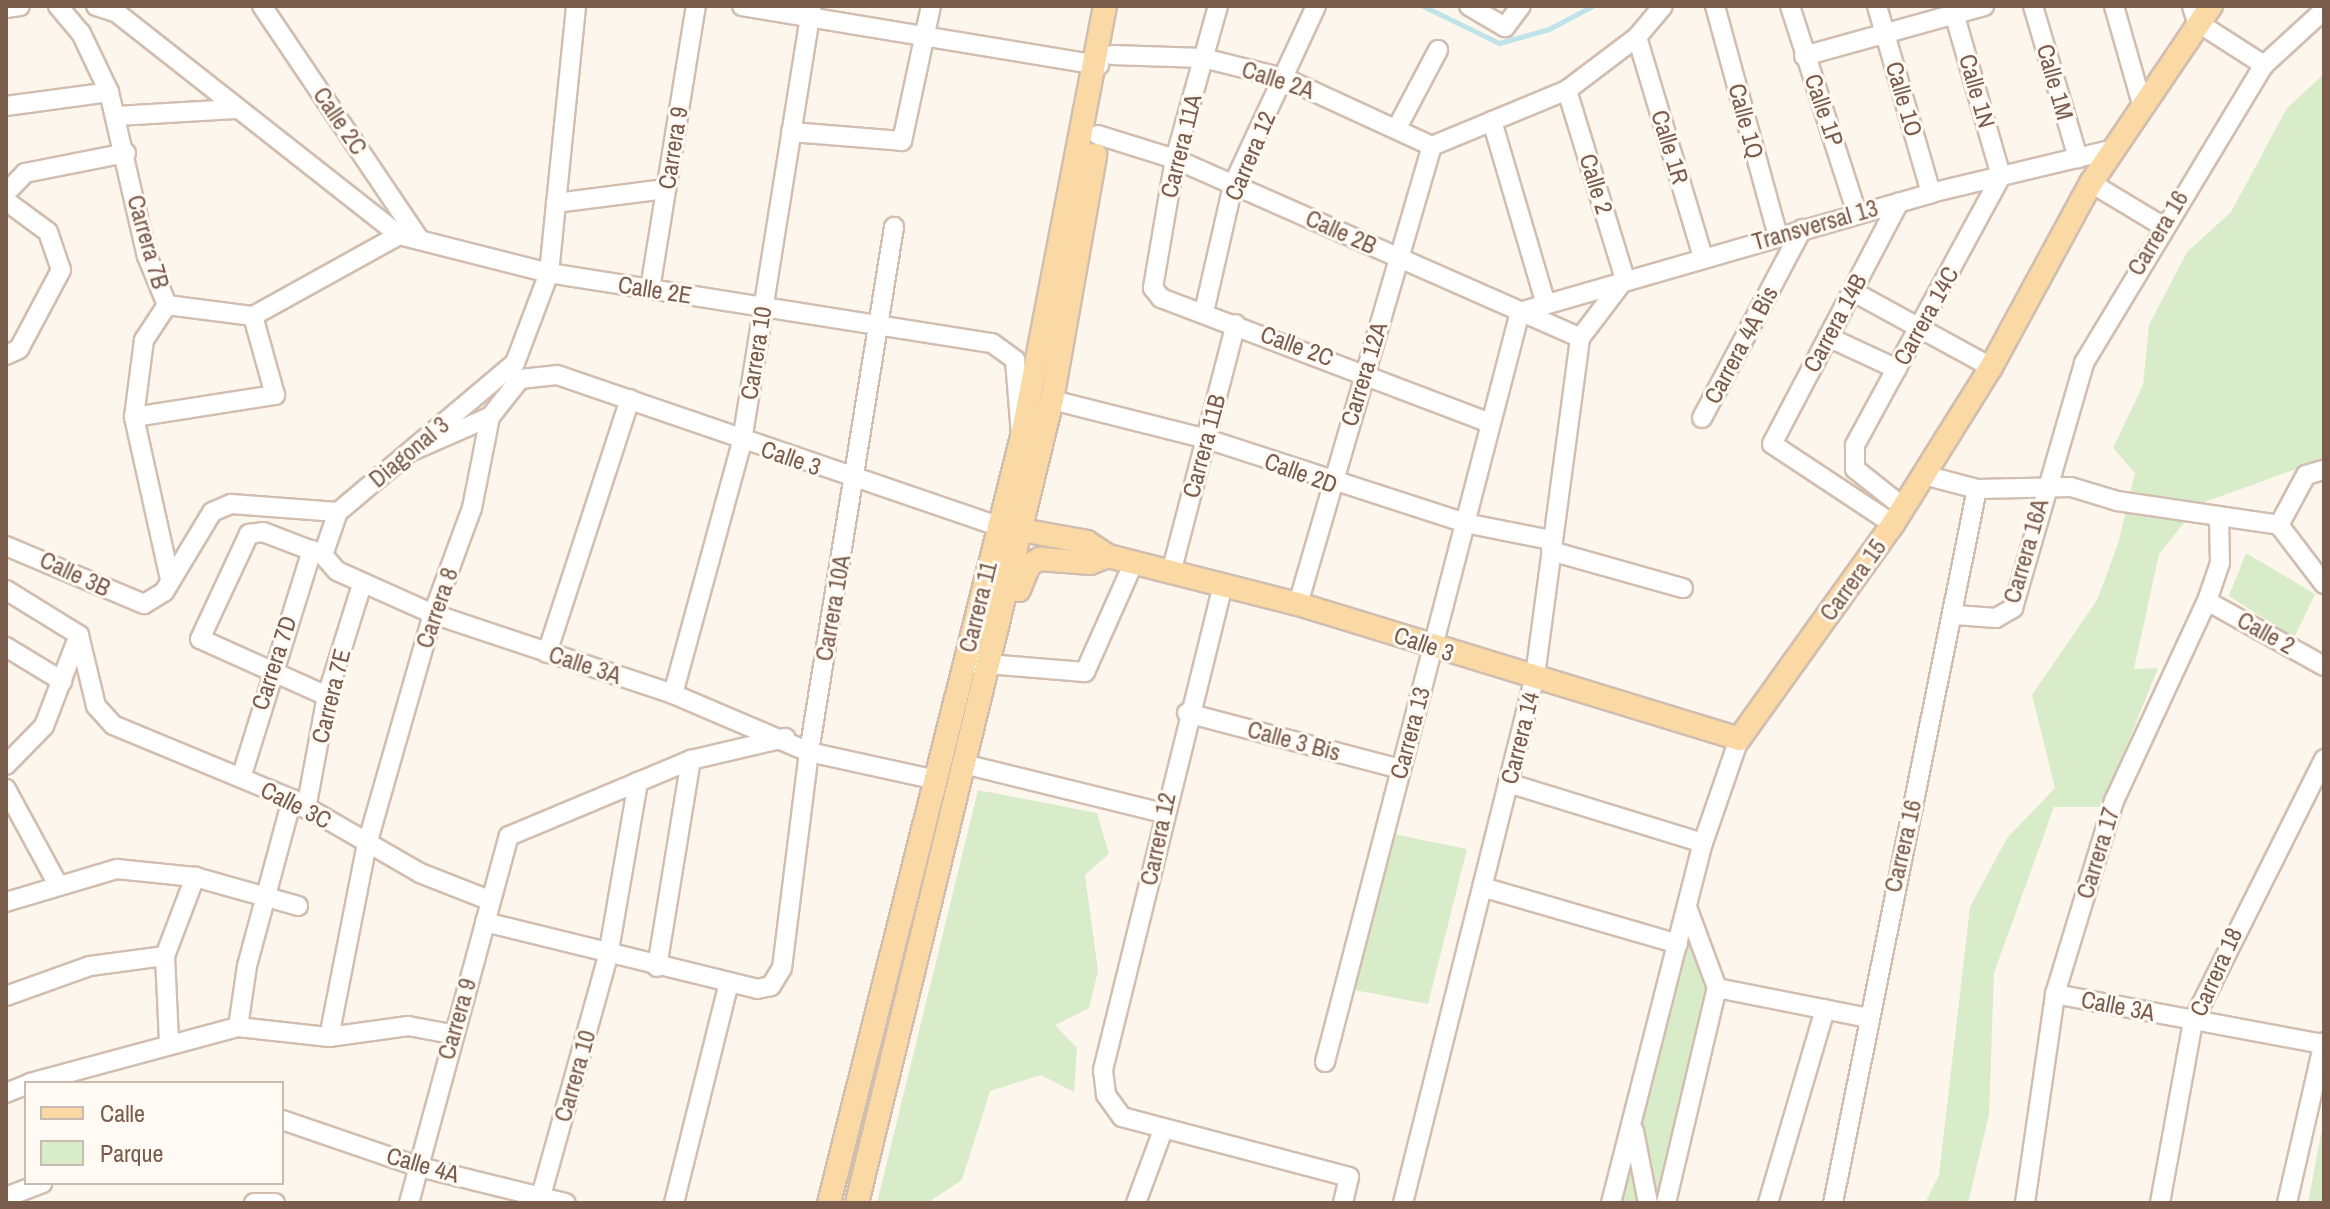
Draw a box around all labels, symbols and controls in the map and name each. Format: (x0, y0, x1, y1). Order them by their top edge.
street label: Calle 1M (2030, 41, 2080, 123)
street label: Calle 1N (1953, 51, 2001, 131)
street label: Calle 2A (1238, 55, 1318, 105)
street label: Calle 1O (1880, 58, 1928, 140)
street label: Calle 1P (1798, 70, 1850, 150)
street label: Calle 1Q (1722, 80, 1770, 162)
street label: Calle 2C (307, 82, 373, 160)
street label: Carrera 11A (1154, 91, 1208, 201)
street label: Carrera 9 (652, 105, 694, 191)
street label: Carrera 12 (1218, 107, 1282, 205)
street label: Calle 1R (1645, 107, 1695, 187)
street label: Calle 2 (1573, 151, 1619, 217)
street label: Carrera 16 (2121, 185, 2195, 281)
street label: Carrera 7B (121, 192, 175, 292)
street label: Transversal 13 (1749, 193, 1881, 257)
street label: Calle 2B (1301, 204, 1381, 260)
street label: Carrera 14C (1887, 262, 1965, 370)
street label: Carrera 14B (1797, 269, 1873, 377)
street label: Calle 2E (616, 270, 694, 310)
street label: Carrera 4A Bis (1698, 281, 1784, 409)
street label: Carrera 10 (734, 304, 778, 402)
street label: Carrera 12A (1335, 319, 1393, 429)
street label: Calle 2C (1257, 320, 1337, 372)
street label: Carrera 11B (1176, 391, 1232, 501)
street label: Diagonal 3 (363, 410, 455, 494)
street label: Calle 3 (757, 434, 825, 482)
street label: Calle 2D (1261, 447, 1341, 499)
street label: Carrera 16A (1997, 496, 2055, 606)
street label: Carrera 15 (1814, 533, 1892, 627)
street label: Calle 3B (35, 545, 115, 603)
street label: Carrera 10A (810, 553, 856, 663)
street label: Carrera 11 (953, 559, 1003, 655)
street label: Carrera 8 (410, 564, 464, 652)
street label: Calle 2 (2232, 606, 2300, 660)
street label: Carrera 7D (245, 612, 303, 714)
street label: Calle 3 (1390, 620, 1458, 668)
street label: Calle 3A (545, 640, 625, 690)
street label: Carrera 7E (305, 646, 357, 746)
street label: Carrera 13 (1384, 684, 1436, 782)
street label: Carrera 14 (1495, 689, 1545, 787)
street label: Calle 3 Bis (1244, 715, 1344, 767)
street label: Calle 3C (256, 775, 336, 835)
street label: Carrera 12 (1134, 790, 1182, 888)
street label: Carrera 16 (1878, 797, 1928, 895)
street label: Carrera 17 (2070, 804, 2126, 902)
street label: Carrera 18 (2184, 923, 2248, 1021)
street label: Carrera 9 (432, 975, 482, 1063)
street label: Calle 3A (2079, 985, 2157, 1027)
street label: Carrera 10 (548, 1027, 602, 1125)
legend (24, 1081, 284, 1185)
text: Calle (100, 1097, 145, 1129)
text: Parque (100, 1137, 163, 1169)
street label: Calle 4A (383, 1141, 463, 1189)

